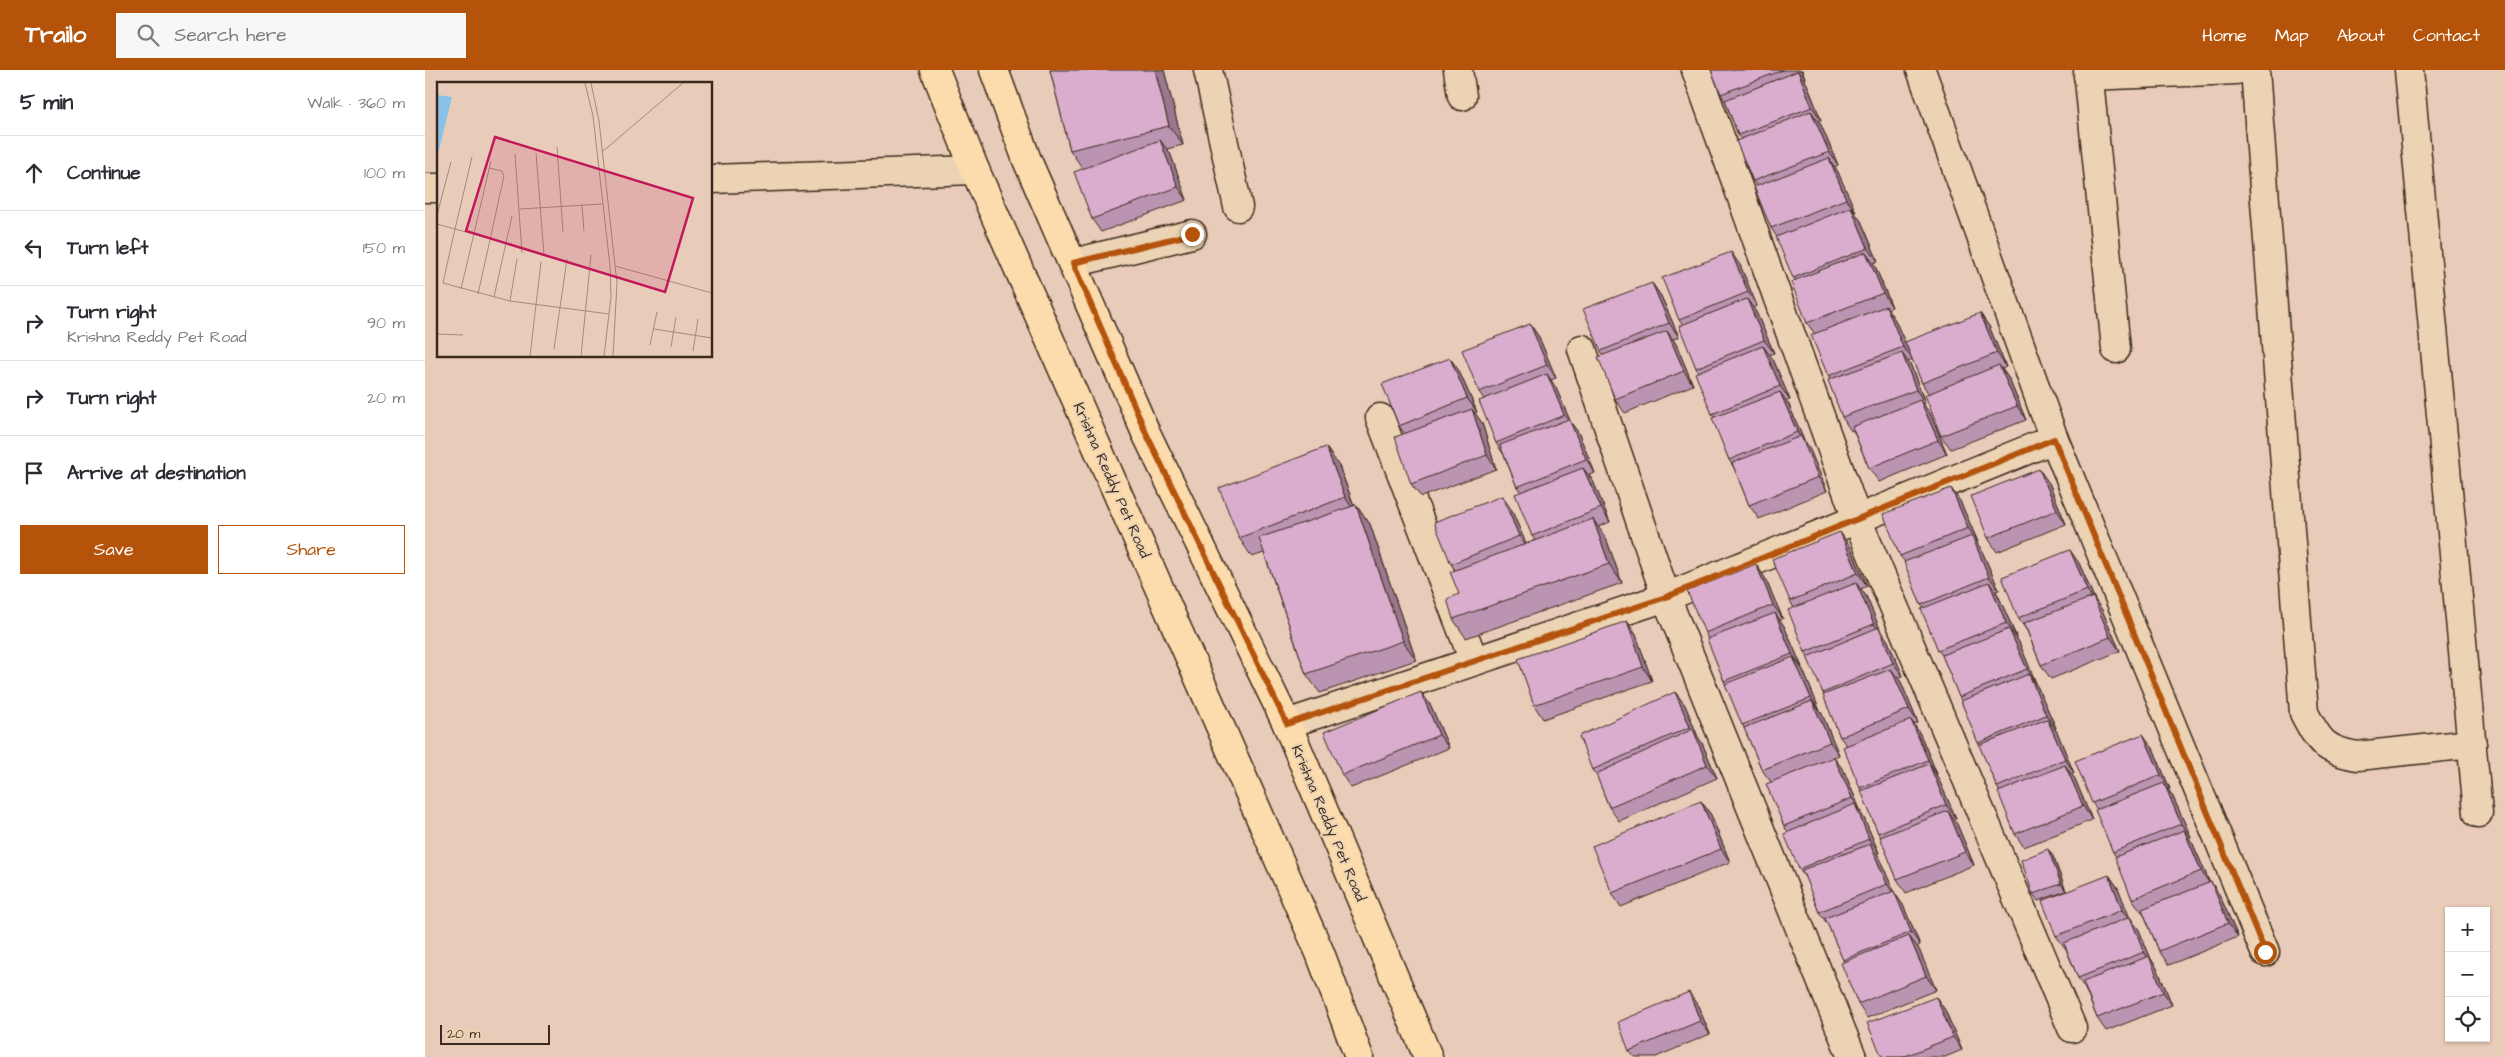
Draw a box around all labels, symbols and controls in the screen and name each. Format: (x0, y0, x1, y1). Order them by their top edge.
search box (116, 13, 466, 58)
text: Trailo (25, 18, 86, 52)
icon: search (134, 21, 162, 49)
text: Search here (174, 22, 286, 49)
text: Home (2202, 23, 2247, 48)
text: Map (2275, 23, 2309, 48)
text: About (2337, 23, 2385, 48)
text: Contact (2413, 23, 2480, 48)
inset map (437, 82, 713, 358)
text: 5 min (20, 88, 73, 117)
text: Walk · 360 m (307, 92, 405, 114)
icon: ahead (20, 159, 48, 187)
text: Continue (67, 160, 141, 187)
text: 100 m (364, 162, 405, 184)
route end (1181, 223, 1204, 246)
icon: left (20, 234, 48, 262)
text: Turn left (67, 235, 148, 262)
text: 150 m (363, 237, 405, 259)
text: Turn right (67, 299, 156, 326)
icon: right (20, 309, 48, 337)
text: 90 m (367, 312, 405, 334)
text: Krishna Reddy Pet Road (67, 326, 247, 348)
icon: right (20, 384, 48, 412)
text: Turn right (67, 385, 156, 412)
text: 20 m (367, 387, 405, 409)
street label: Krishna Reddy Pet Road (1067, 399, 1155, 562)
icon: arrive (20, 459, 48, 487)
text: Arrive at destination (67, 460, 246, 487)
button: Save (20, 525, 208, 574)
button: Share (218, 525, 405, 574)
street label: Krishna Reddy Pet Road (1285, 742, 1371, 905)
map controls (2445, 907, 2490, 1042)
button: + (2445, 907, 2490, 952)
route start (2254, 941, 2277, 964)
button: − (2445, 952, 2490, 997)
button: locate (2445, 997, 2490, 1042)
scale bar (440, 1022, 550, 1045)
text: 20 m (447, 1024, 480, 1044)

